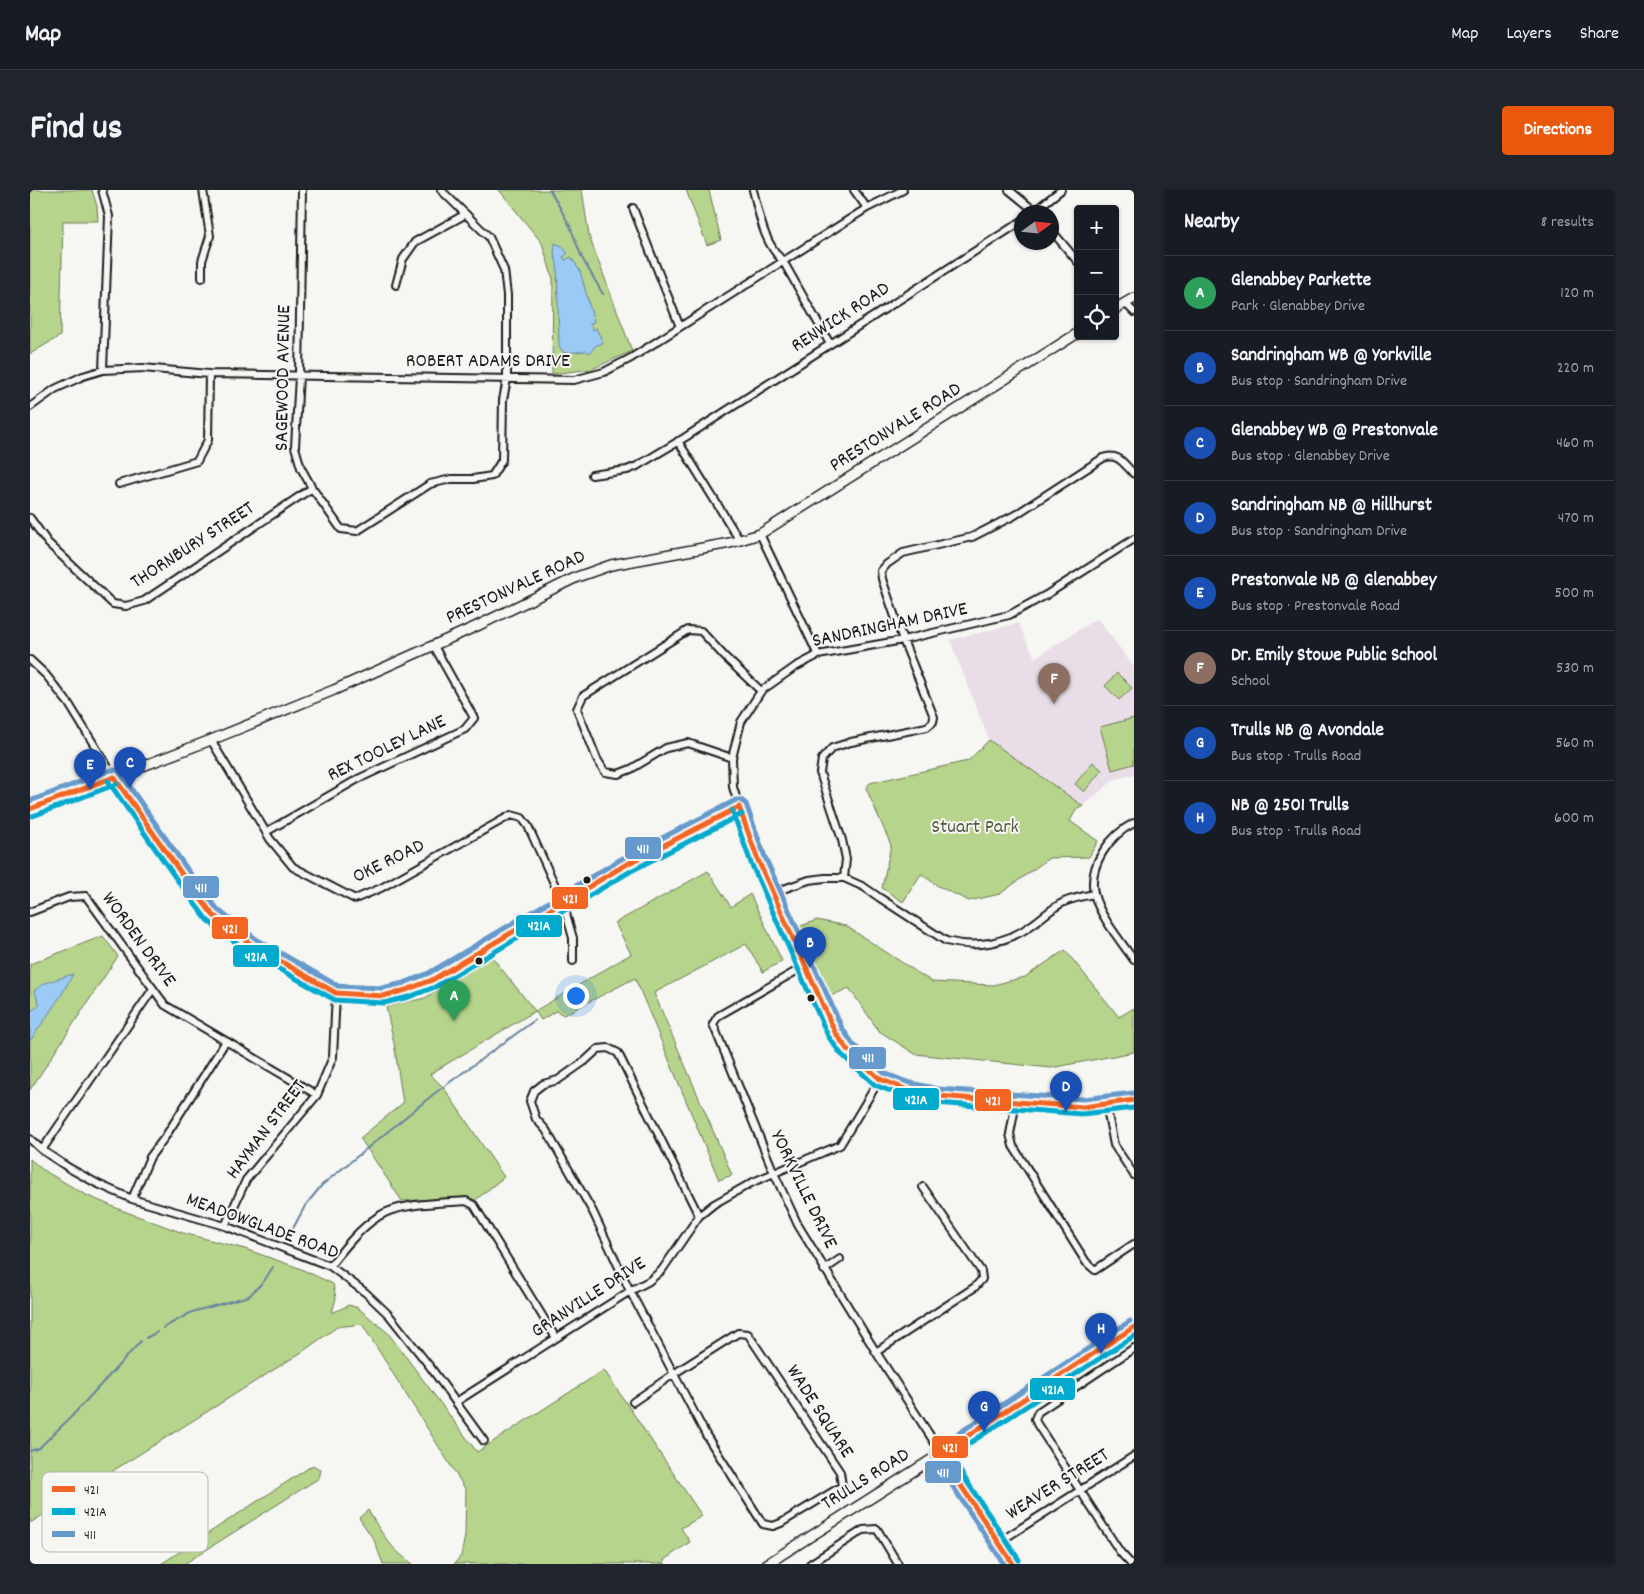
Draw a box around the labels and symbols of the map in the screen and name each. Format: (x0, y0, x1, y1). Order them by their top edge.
north arrow (1014, 205, 1059, 250)
street label: RENWICK ROAD (786, 276, 896, 360)
street label: SAGEWOOD AVENUE (269, 305, 299, 451)
street label: ROBERT ADAMS DRIVE (406, 348, 570, 376)
street label: PRESTONVALE ROAD (825, 376, 967, 480)
street label: THORNBURY STREET (125, 495, 261, 597)
street label: PRESTONVALE ROAD (442, 543, 590, 633)
street label: SANDRINGHAM DRIVE (810, 596, 970, 656)
pin: F (1038, 663, 1070, 704)
street label: REX TOOLEY LANE (323, 708, 451, 790)
pin: C (114, 747, 146, 788)
pin: E (74, 749, 106, 790)
park label: Stuart Park (931, 814, 1019, 842)
street label: OKE ROAD (348, 833, 430, 891)
line badge: 411 (624, 836, 662, 860)
text: 411 (637, 840, 649, 860)
line badge: 411 (182, 875, 220, 899)
unlabelled marker (582, 875, 592, 885)
text: 411 (195, 879, 207, 899)
line badge: 421 (551, 886, 589, 910)
street label: WORDEN DRIVE (94, 887, 182, 993)
text: 421 (563, 890, 578, 910)
line badge: 421A (515, 914, 563, 938)
line badge: 421 (211, 916, 249, 940)
text: 421A (528, 917, 551, 937)
text: 421 (223, 920, 238, 940)
pin: B (794, 927, 826, 968)
line badge: 421A (232, 944, 280, 968)
text: 421A (245, 948, 268, 968)
unlabelled marker (474, 956, 484, 966)
pin: A (438, 980, 470, 1021)
your location (563, 983, 589, 1009)
unlabelled marker (806, 993, 816, 1003)
line badge: 411 (848, 1046, 887, 1070)
text: 411 (862, 1049, 874, 1069)
pin: D (1050, 1071, 1082, 1112)
street label: HAYMAN STREET (220, 1074, 314, 1186)
line badge: 421A (892, 1087, 940, 1111)
line badge: 421 (974, 1088, 1012, 1112)
text: 421A (905, 1091, 928, 1111)
text: 421 (986, 1092, 1001, 1112)
street label: YORKVILLE DRIVE (762, 1126, 844, 1254)
street label: MEADOWGLADE ROAD (182, 1186, 342, 1268)
street label: GRANVILLE DRIVE (526, 1250, 652, 1346)
pin: H (1085, 1313, 1117, 1354)
street label: WADE SQUARE (778, 1360, 860, 1464)
line badge: 421A (1029, 1377, 1076, 1401)
text: 421A (1042, 1381, 1065, 1401)
pin: G (968, 1391, 1000, 1432)
line badge: 421 (931, 1435, 969, 1459)
text: 421 (943, 1439, 958, 1459)
street label: TRULLS ROAD (816, 1442, 916, 1518)
street label: WEAVER STREET (1001, 1442, 1115, 1528)
line badge: 411 (924, 1460, 962, 1484)
text: 411 (937, 1464, 949, 1484)
legend (42, 1472, 208, 1552)
text: 421 (84, 1481, 99, 1501)
text: 421A (84, 1503, 107, 1523)
text: 411 (84, 1526, 96, 1546)

